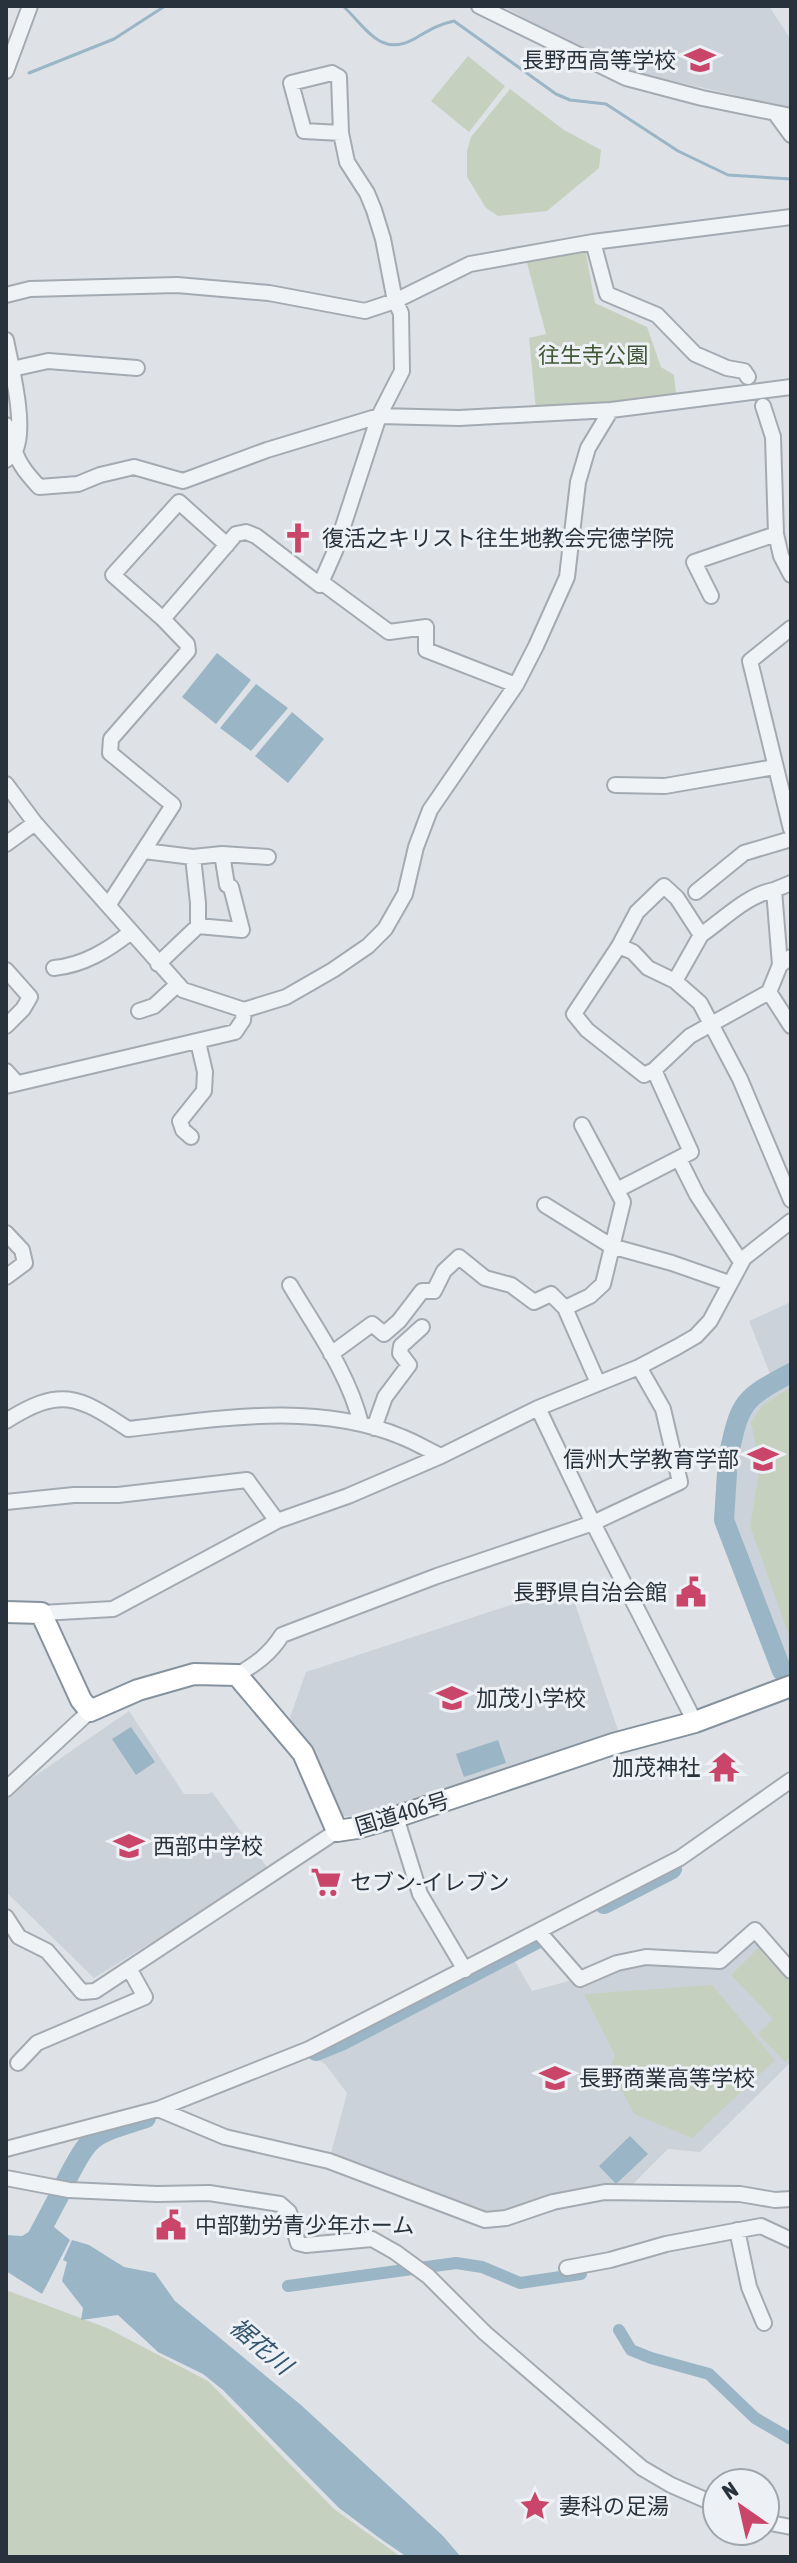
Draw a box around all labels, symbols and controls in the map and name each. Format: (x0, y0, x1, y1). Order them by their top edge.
school or university icon: 長野西高等学校 (683, 43, 717, 77)
place label: 長野西高等学校 (522, 47, 676, 73)
park label: 往生寺公園 (538, 342, 648, 368)
church icon: 復活之キリスト往生地教会完徳学院 (281, 521, 315, 555)
place label: 復活之キリスト往生地教会完徳学院 (322, 525, 674, 551)
school or university icon: 信州大学教育学部 (746, 1442, 780, 1476)
place label: 信州大学教育学部 (563, 1446, 739, 1472)
public building icon: 長野県自治会館 (674, 1575, 708, 1609)
place label: 長野県自治会館 (513, 1579, 667, 1605)
school or university icon: 加茂小学校 (435, 1681, 469, 1715)
place label: 加茂小学校 (476, 1685, 586, 1711)
temple icon: 加茂神社 (707, 1750, 741, 1784)
place label: 加茂神社 (612, 1754, 700, 1780)
street label: 国道406号 (352, 1786, 452, 1840)
school or university icon: 西部中学校 (112, 1829, 146, 1863)
place label: 西部中学校 (153, 1833, 263, 1859)
supermarket icon: セブン-イレブン (309, 1865, 343, 1899)
place label: セブン-イレブン (350, 1869, 510, 1895)
school or university icon: 長野商業高等学校 (538, 2061, 572, 2095)
place label: 長野商業高等学校 (579, 2065, 755, 2091)
public building icon: 中部勤労青少年ホーム (154, 2208, 188, 2242)
place label: 中部勤労青少年ホーム (195, 2212, 414, 2238)
water label: 裾花川 (225, 2313, 300, 2381)
north arrow (701, 2467, 781, 2547)
text: N (717, 2476, 742, 2505)
place icon: 妻科の足湯 (518, 2489, 552, 2523)
place label: 妻科の足湯 (559, 2493, 669, 2519)

